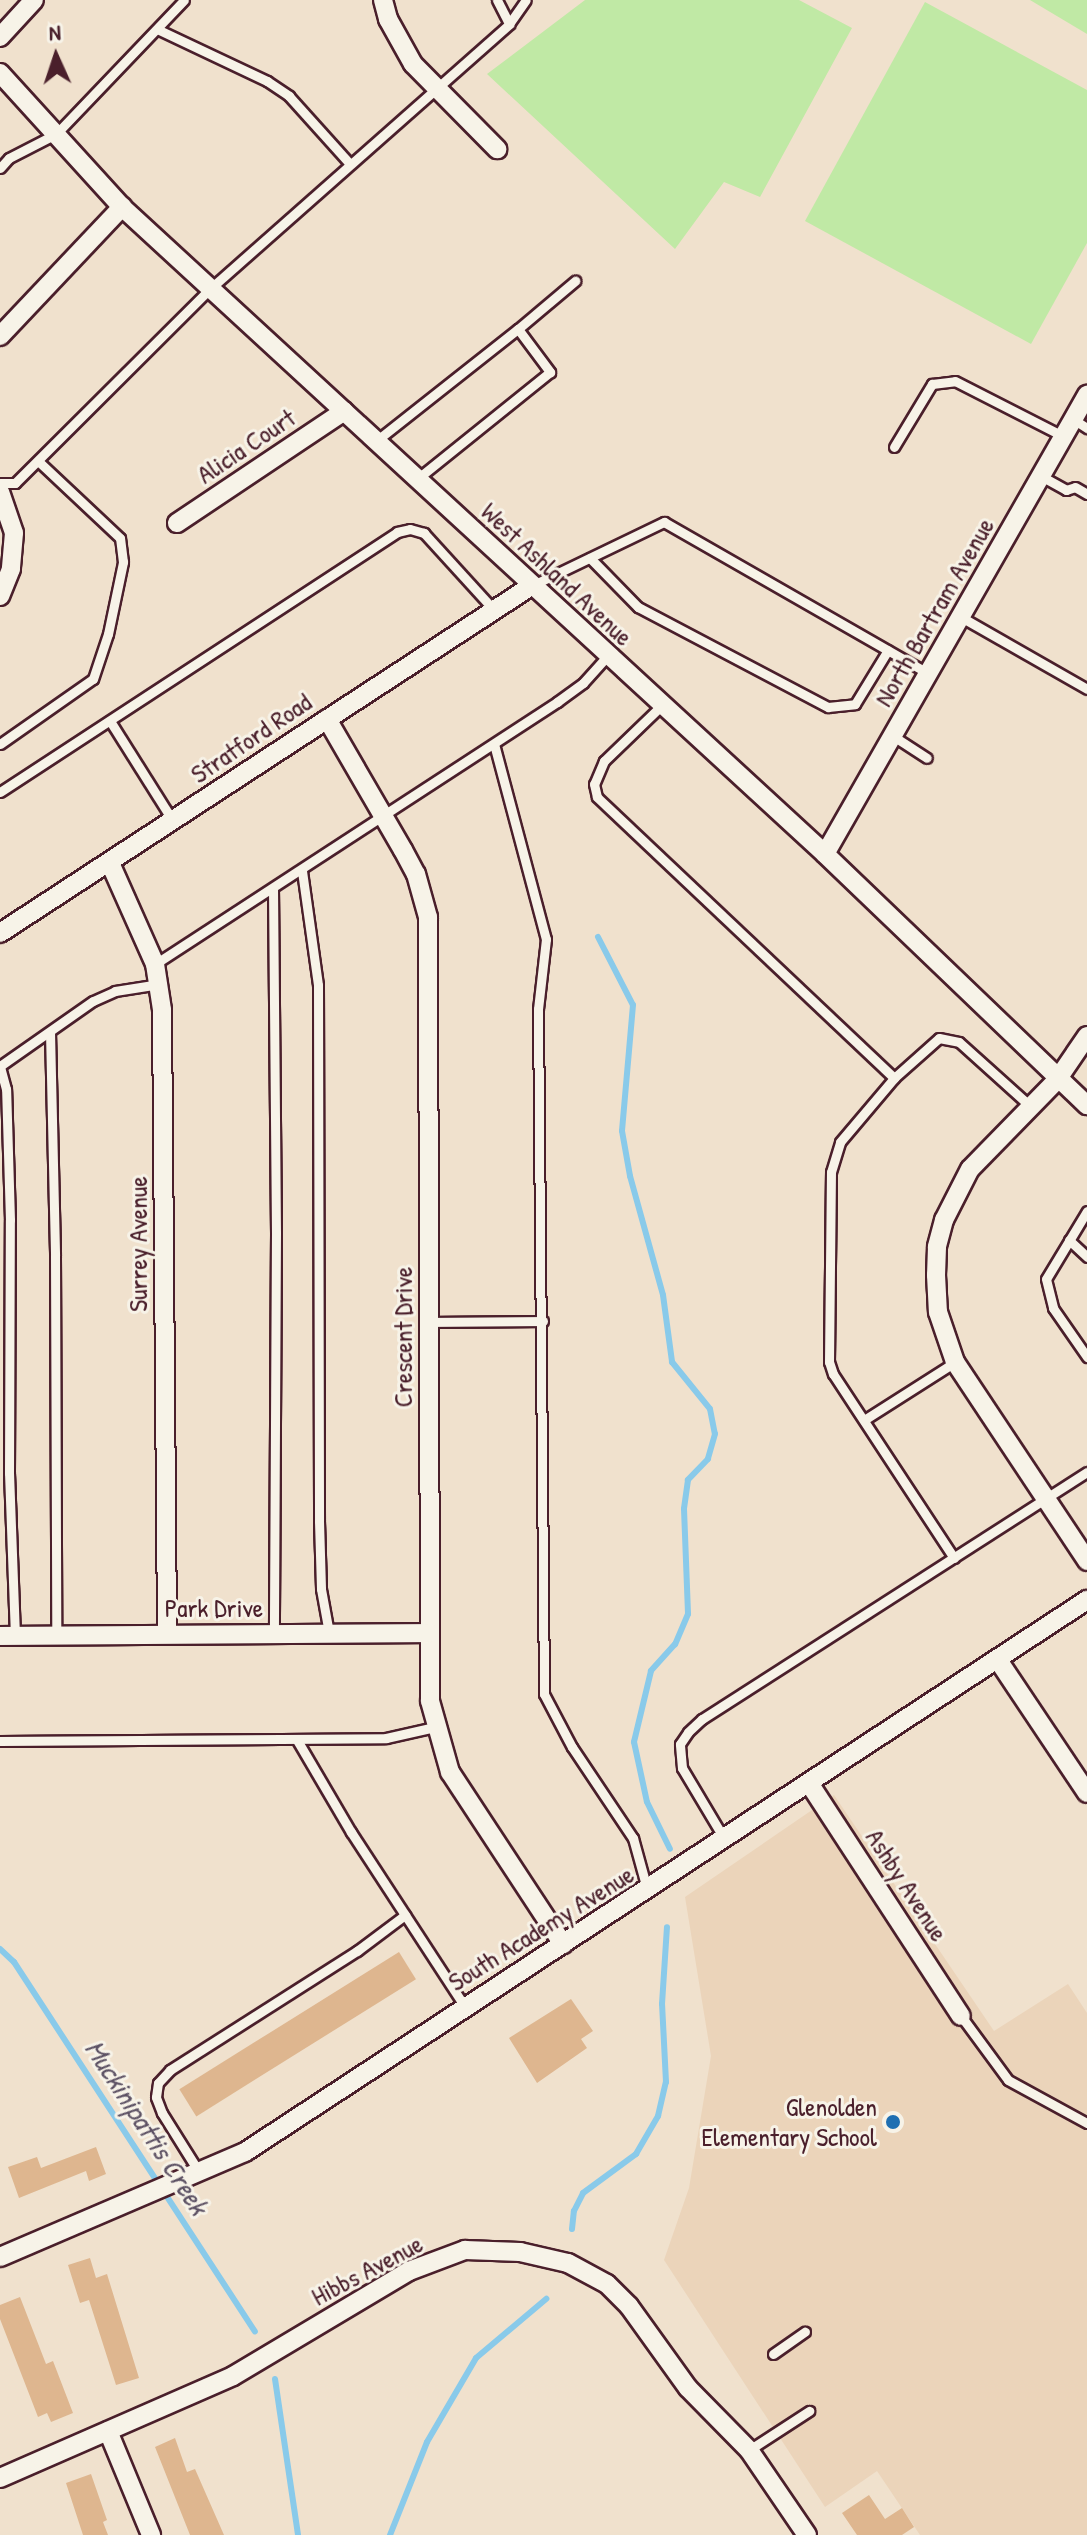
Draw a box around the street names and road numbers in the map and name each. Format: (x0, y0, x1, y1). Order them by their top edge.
street label: Alicia Court (191, 402, 301, 490)
street label: West Ashland Avenue (475, 496, 639, 652)
street label: North Bartram Avenue (867, 512, 1001, 712)
street label: Stratford Road (185, 686, 317, 790)
street label: Surrey Avenue (122, 1176, 154, 1312)
street label: Crescent Drive (387, 1267, 419, 1407)
street label: Park Drive (165, 1592, 263, 1624)
street label: Ashby Avenue (859, 1823, 955, 1947)
street label: South Academy Avenue (443, 1858, 639, 1998)
street label: Hibbs Avenue (306, 2228, 428, 2312)

